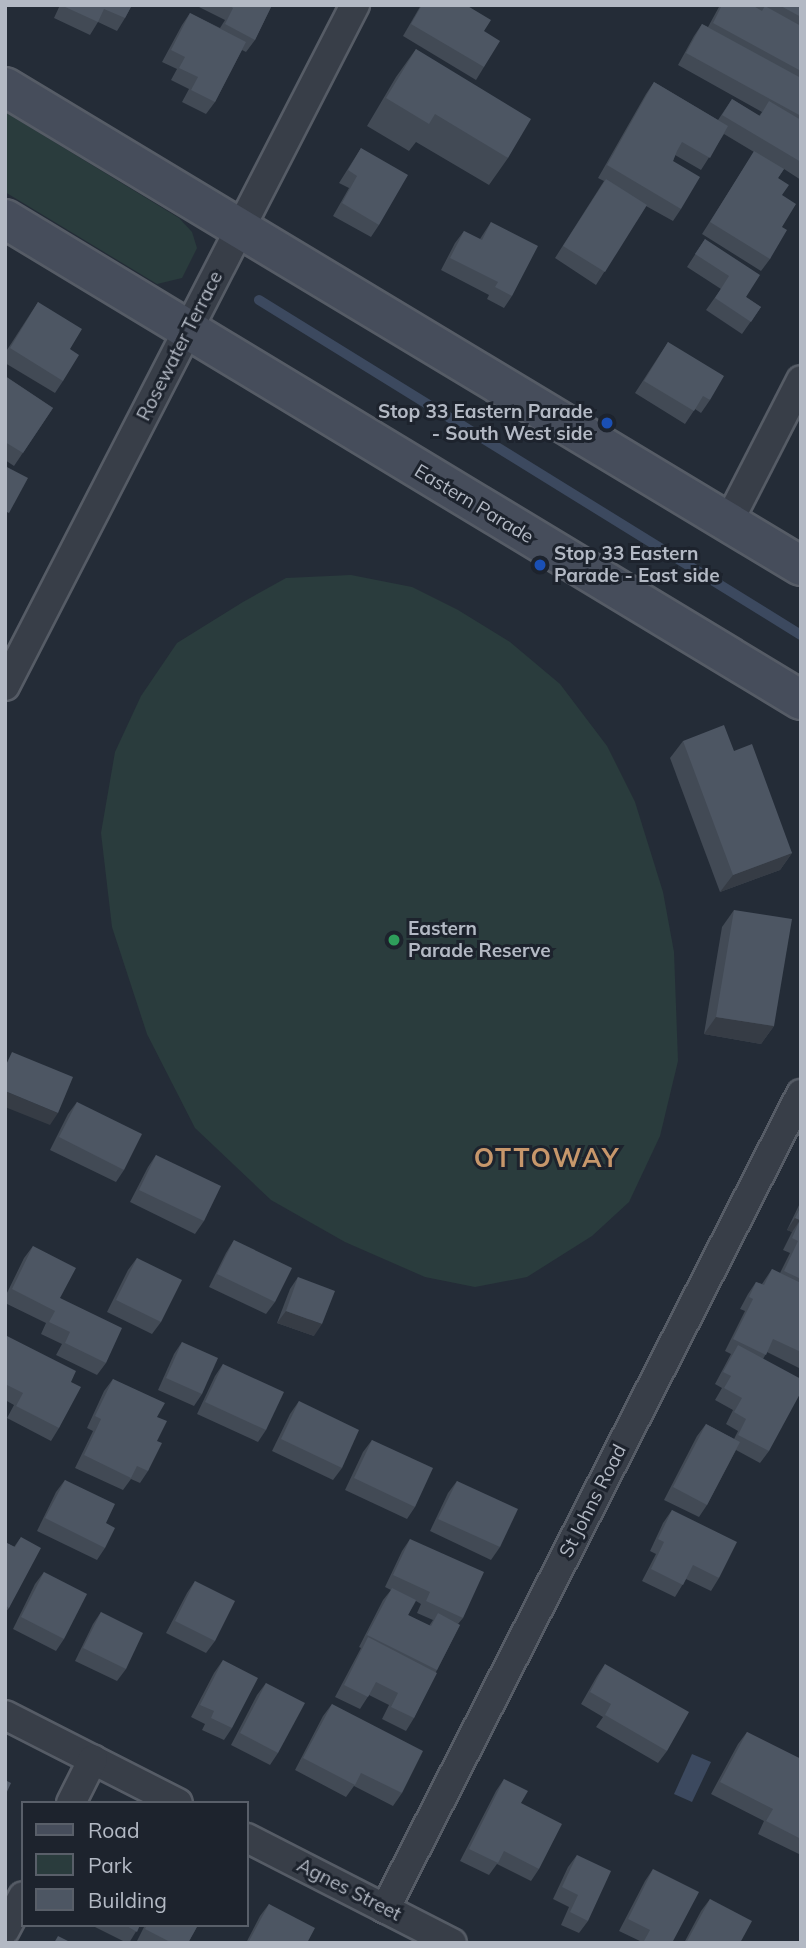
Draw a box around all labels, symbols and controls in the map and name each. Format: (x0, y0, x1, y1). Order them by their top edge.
street label: Rosewater Terrace (132, 267, 228, 425)
place label: Stop 33 Eastern Parade - South West side (378, 401, 593, 445)
marker: Stop 33 Eastern Parade - South West side (599, 415, 615, 431)
street label: Eastern Parade (410, 459, 538, 549)
place label: Stop 33 Eastern Parade - East side (554, 543, 720, 587)
marker: Stop 33 Eastern Parade - East side (532, 557, 548, 573)
place label: Eastern Parade Reserve (408, 918, 551, 962)
marker: Eastern Parade Reserve (386, 932, 402, 948)
district label: OTTOWAY (475, 1142, 619, 1174)
street label: St Johns Road (555, 1441, 631, 1561)
legend (21, 1801, 248, 1927)
text: Road (88, 1817, 139, 1843)
text: Park (88, 1852, 132, 1878)
street label: Agnes Street (293, 1854, 405, 1926)
text: Building (88, 1887, 167, 1913)

